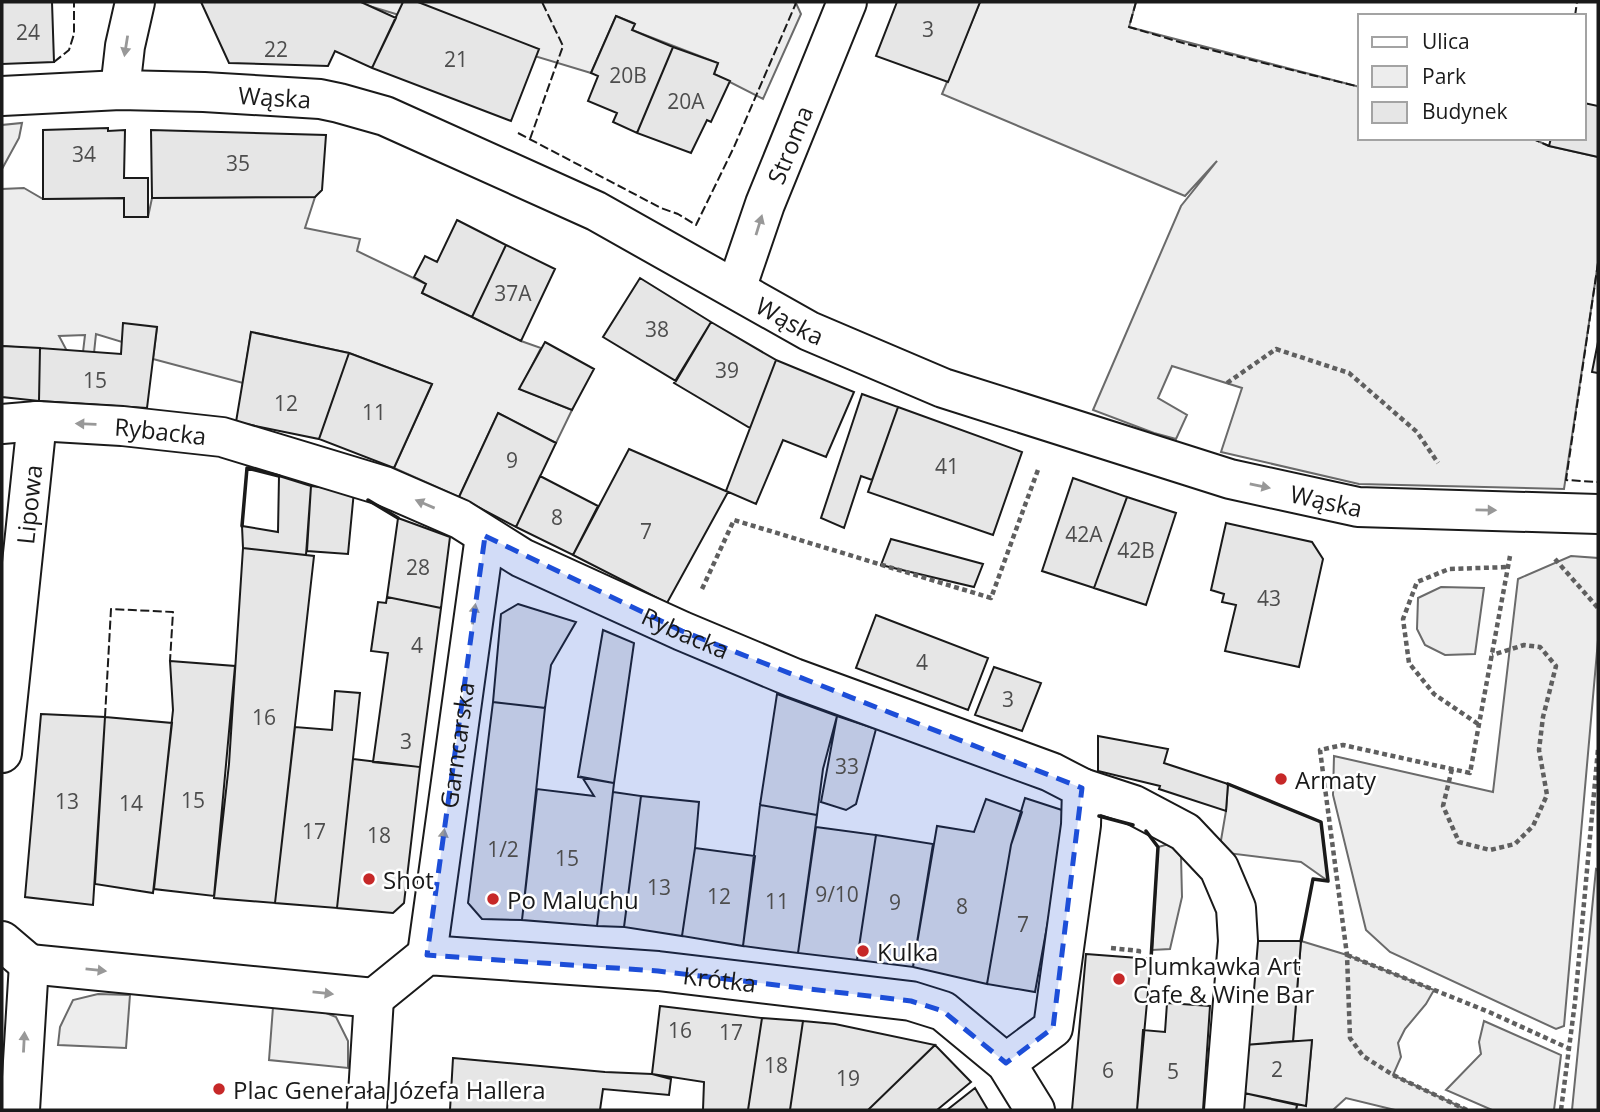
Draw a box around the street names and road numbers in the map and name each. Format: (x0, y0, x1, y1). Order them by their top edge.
street label: Wąska (237, 78, 312, 115)
street label: Stroma (759, 101, 820, 189)
street label: Wąska (750, 288, 829, 352)
street label: Rybacka (114, 409, 208, 452)
street label: Lipowa (8, 463, 49, 546)
street label: Wąska (1287, 476, 1366, 524)
street label: Rybacka (637, 598, 735, 666)
street label: Garncarska (431, 680, 481, 810)
street label: Krótka (681, 958, 758, 999)

